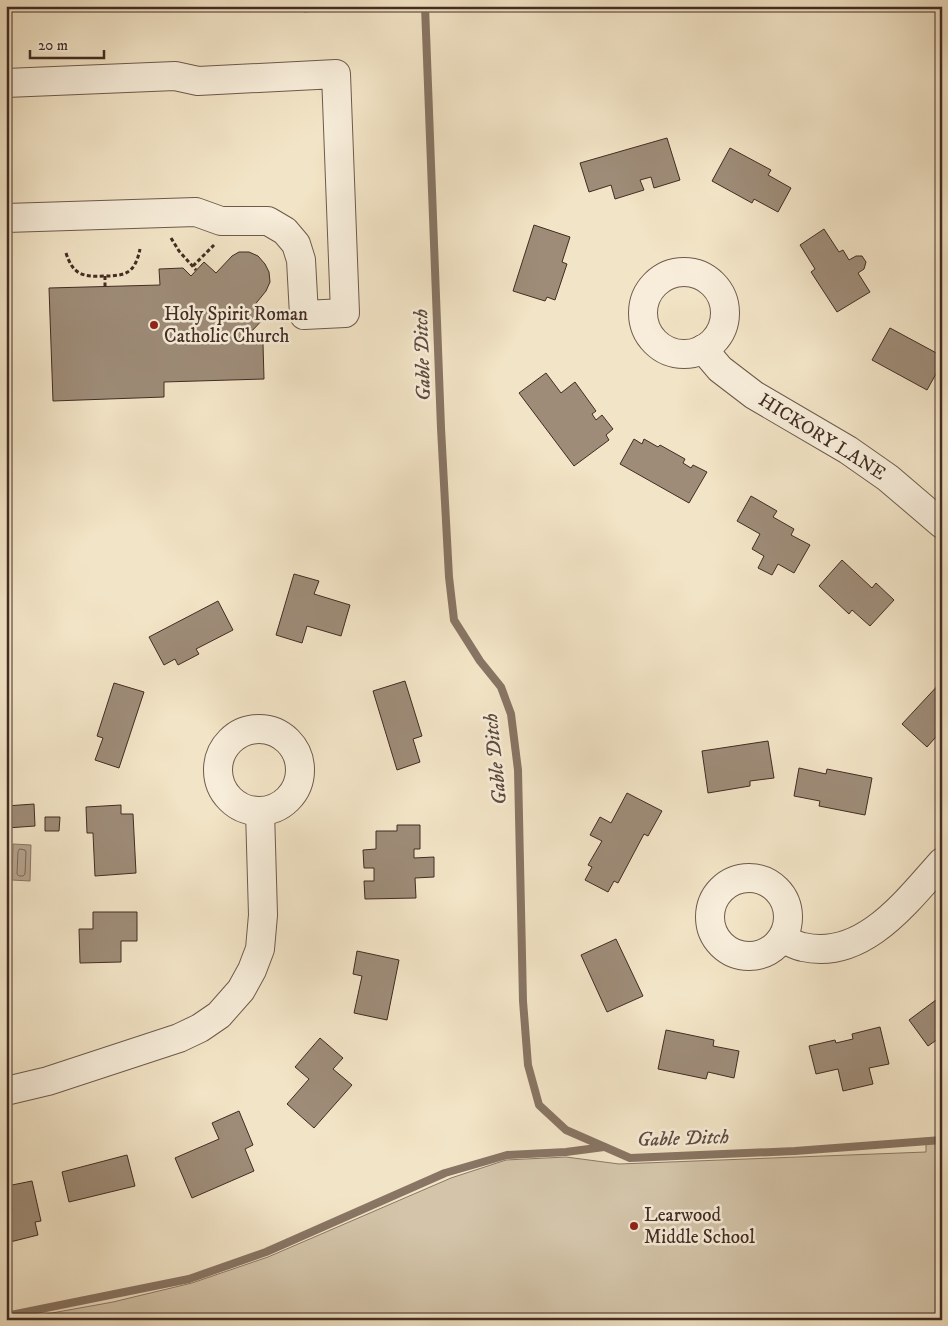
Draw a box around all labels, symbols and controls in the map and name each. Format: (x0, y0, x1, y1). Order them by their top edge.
scale bar (30, 28, 104, 60)
text: 20 m (38, 36, 68, 55)
place label: Holy Spirit Roman Catholic Church (164, 303, 308, 348)
water label: Gable Ditch (409, 309, 437, 401)
marker: Holy Spirit Roman Catholic Church (148, 319, 160, 331)
street label: HICKORY LANE (754, 389, 890, 485)
water label: Gable Ditch (479, 712, 513, 806)
water label: Gable Ditch (637, 1125, 729, 1153)
place label: Learwood Middle School (644, 1204, 755, 1249)
marker: Learwood Middle School (628, 1220, 640, 1232)

